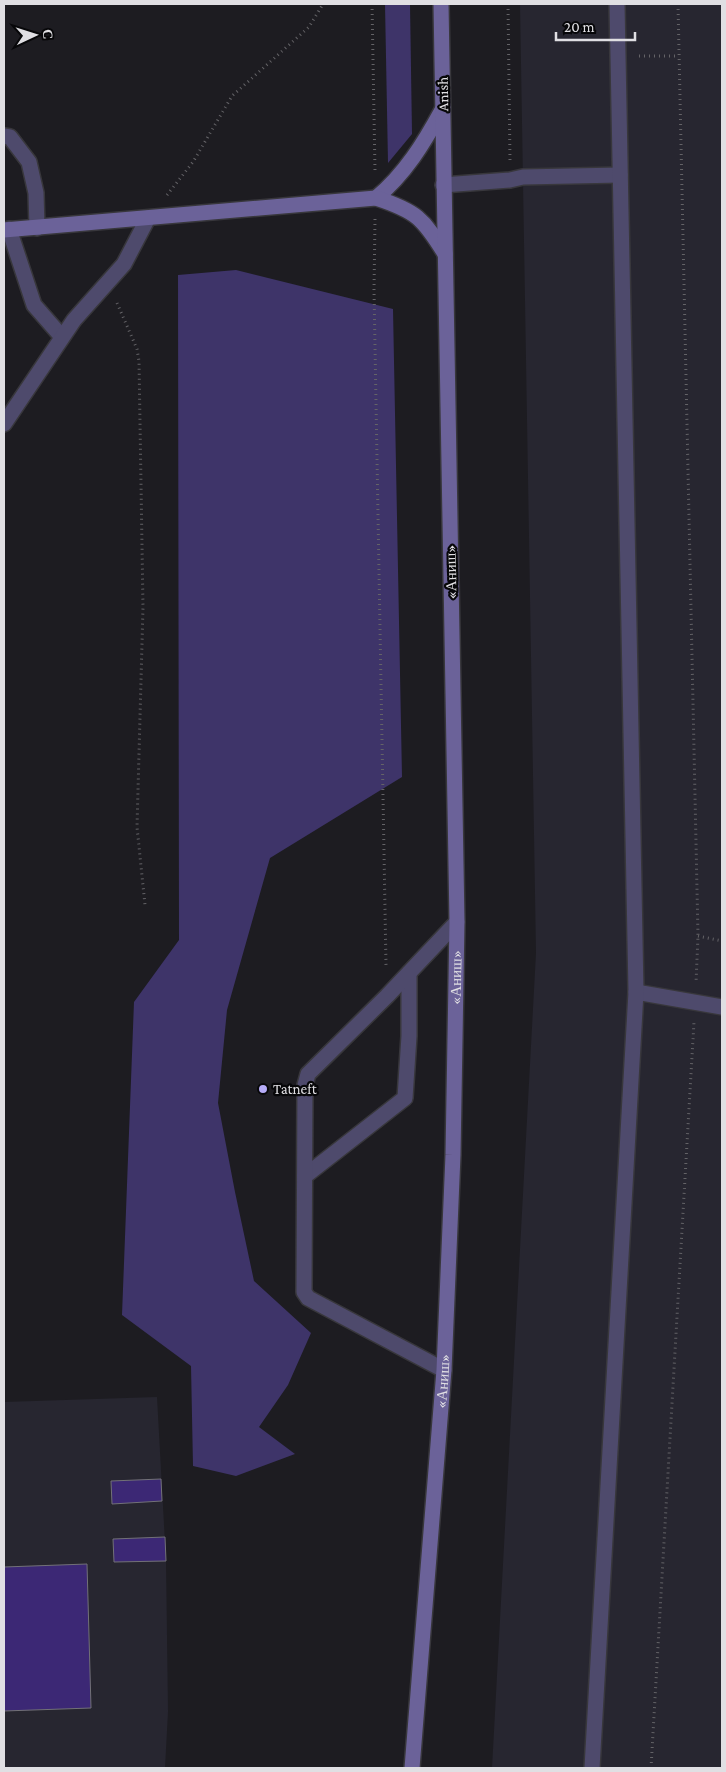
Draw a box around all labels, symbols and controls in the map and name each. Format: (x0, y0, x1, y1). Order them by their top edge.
north arrow (10, 10, 60, 60)
scale bar (556, 10, 635, 42)
text: 20 m (564, 19, 595, 35)
text: С (40, 28, 56, 40)
street label: Anish (435, 77, 451, 111)
street label: «Аниш» (443, 544, 459, 600)
street label: «Аниш» (448, 950, 465, 1005)
place label: Tatneft (273, 1081, 318, 1097)
marker: Tatneft (257, 1083, 269, 1095)
street label: «Аниш» (433, 1354, 453, 1409)

